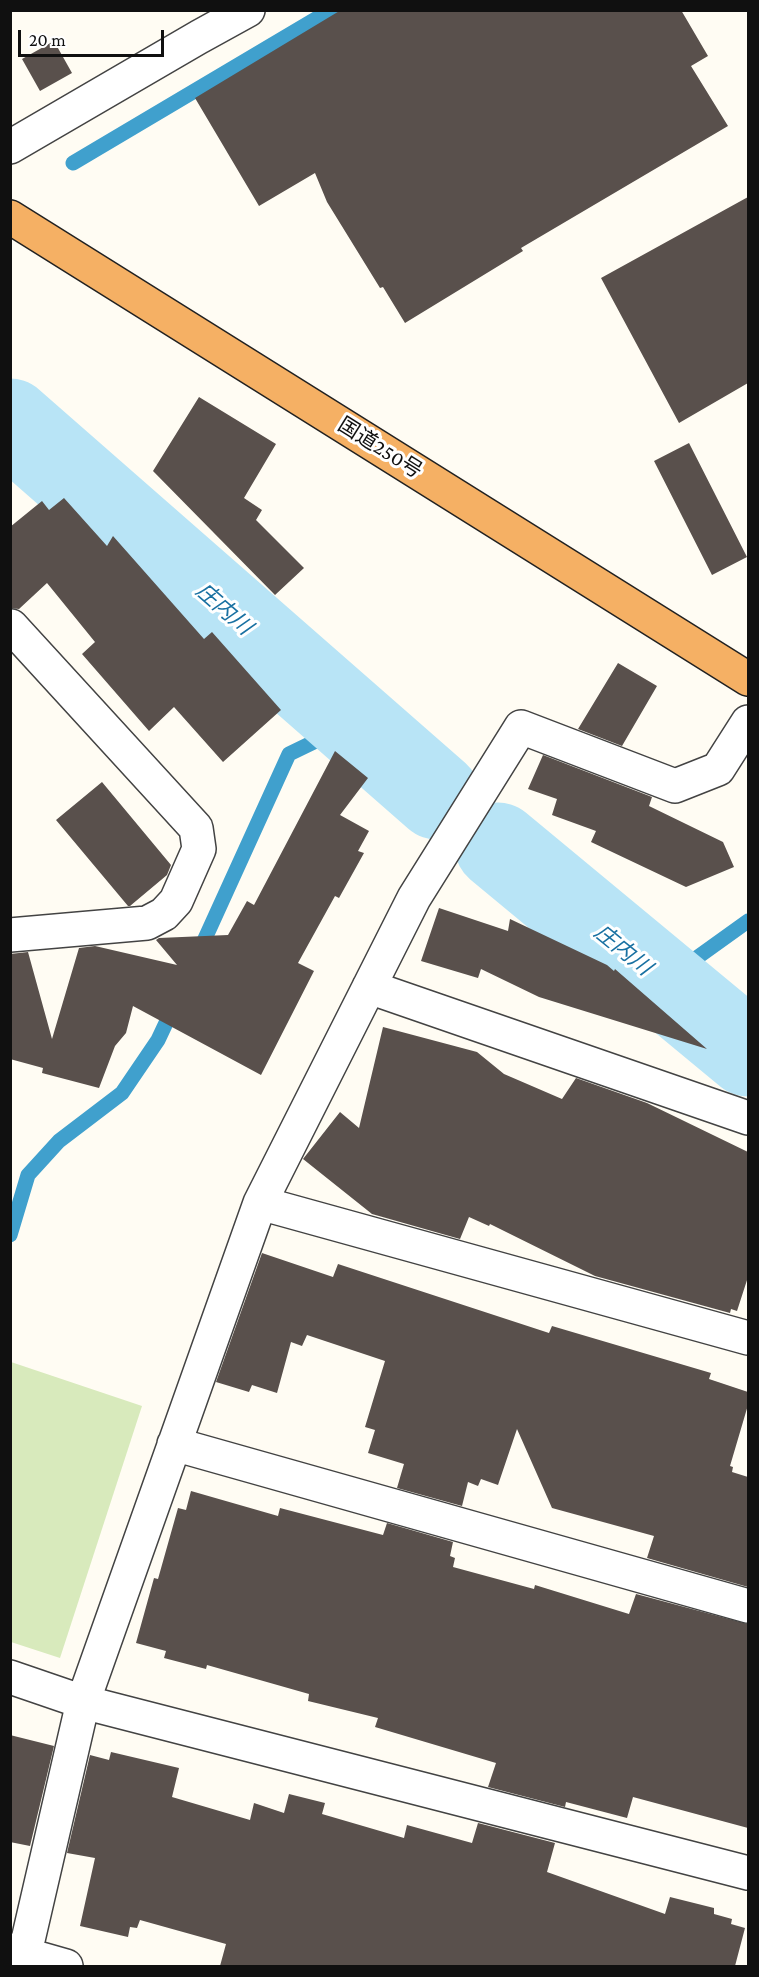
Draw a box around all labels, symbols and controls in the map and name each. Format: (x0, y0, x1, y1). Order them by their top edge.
scale bar (21, 18, 166, 56)
text: 20 m (29, 30, 66, 50)
street label: 国道250号 (333, 412, 427, 484)
water label: 庄内川 (190, 577, 258, 641)
water label: 庄内川 (589, 919, 657, 981)

